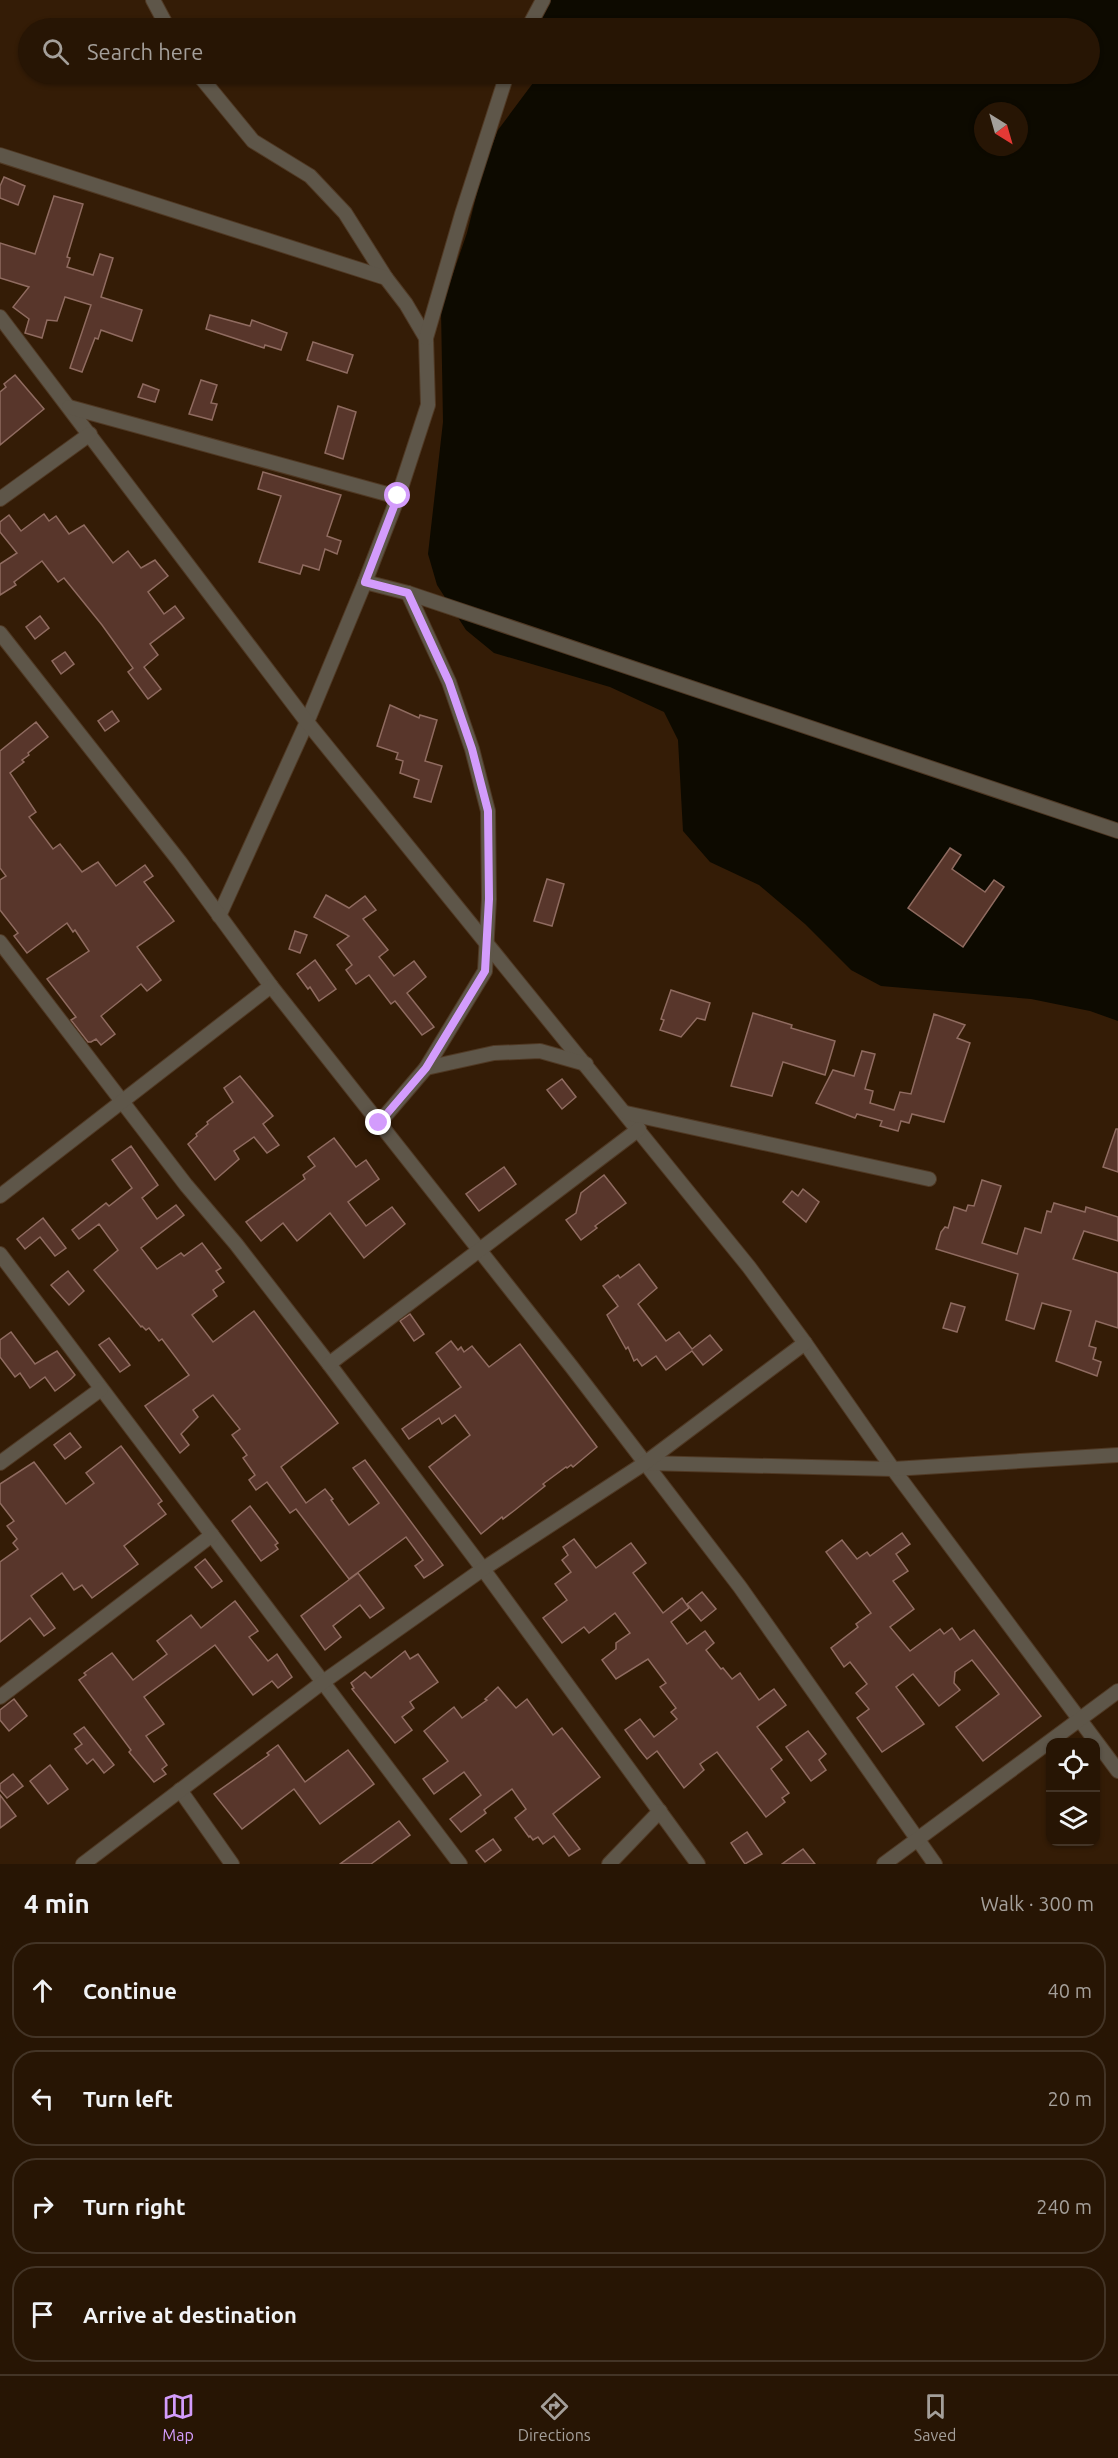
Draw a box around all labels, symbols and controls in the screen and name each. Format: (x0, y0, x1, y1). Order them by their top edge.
search box (18, 18, 1100, 84)
icon: search (39, 35, 72, 68)
text: Search here (87, 39, 203, 64)
north arrow (974, 102, 1028, 156)
route start (384, 482, 410, 508)
route end (365, 1109, 391, 1135)
map controls (1046, 1738, 1100, 1846)
button: locate (1046, 1738, 1100, 1792)
button: layers (1046, 1792, 1100, 1846)
text: 4 min (24, 1889, 90, 1918)
text: Walk · 300 m (981, 1892, 1094, 1915)
icon: ahead (26, 1974, 59, 2007)
text: Continue (83, 1978, 177, 2003)
text: 40 m (1048, 1979, 1092, 2002)
icon: left (26, 2082, 59, 2115)
text: Turn left (83, 2086, 173, 2111)
text: 20 m (1048, 2087, 1092, 2110)
icon: right (26, 2190, 59, 2223)
text: Turn right (83, 2194, 185, 2219)
text: 240 m (1036, 2195, 1092, 2218)
icon: arrive (26, 2298, 59, 2331)
text: Arrive at destination (83, 2302, 297, 2327)
tab: Map (162, 2390, 195, 2444)
tab: Directions (518, 2390, 591, 2444)
tab: Saved (914, 2390, 956, 2444)

